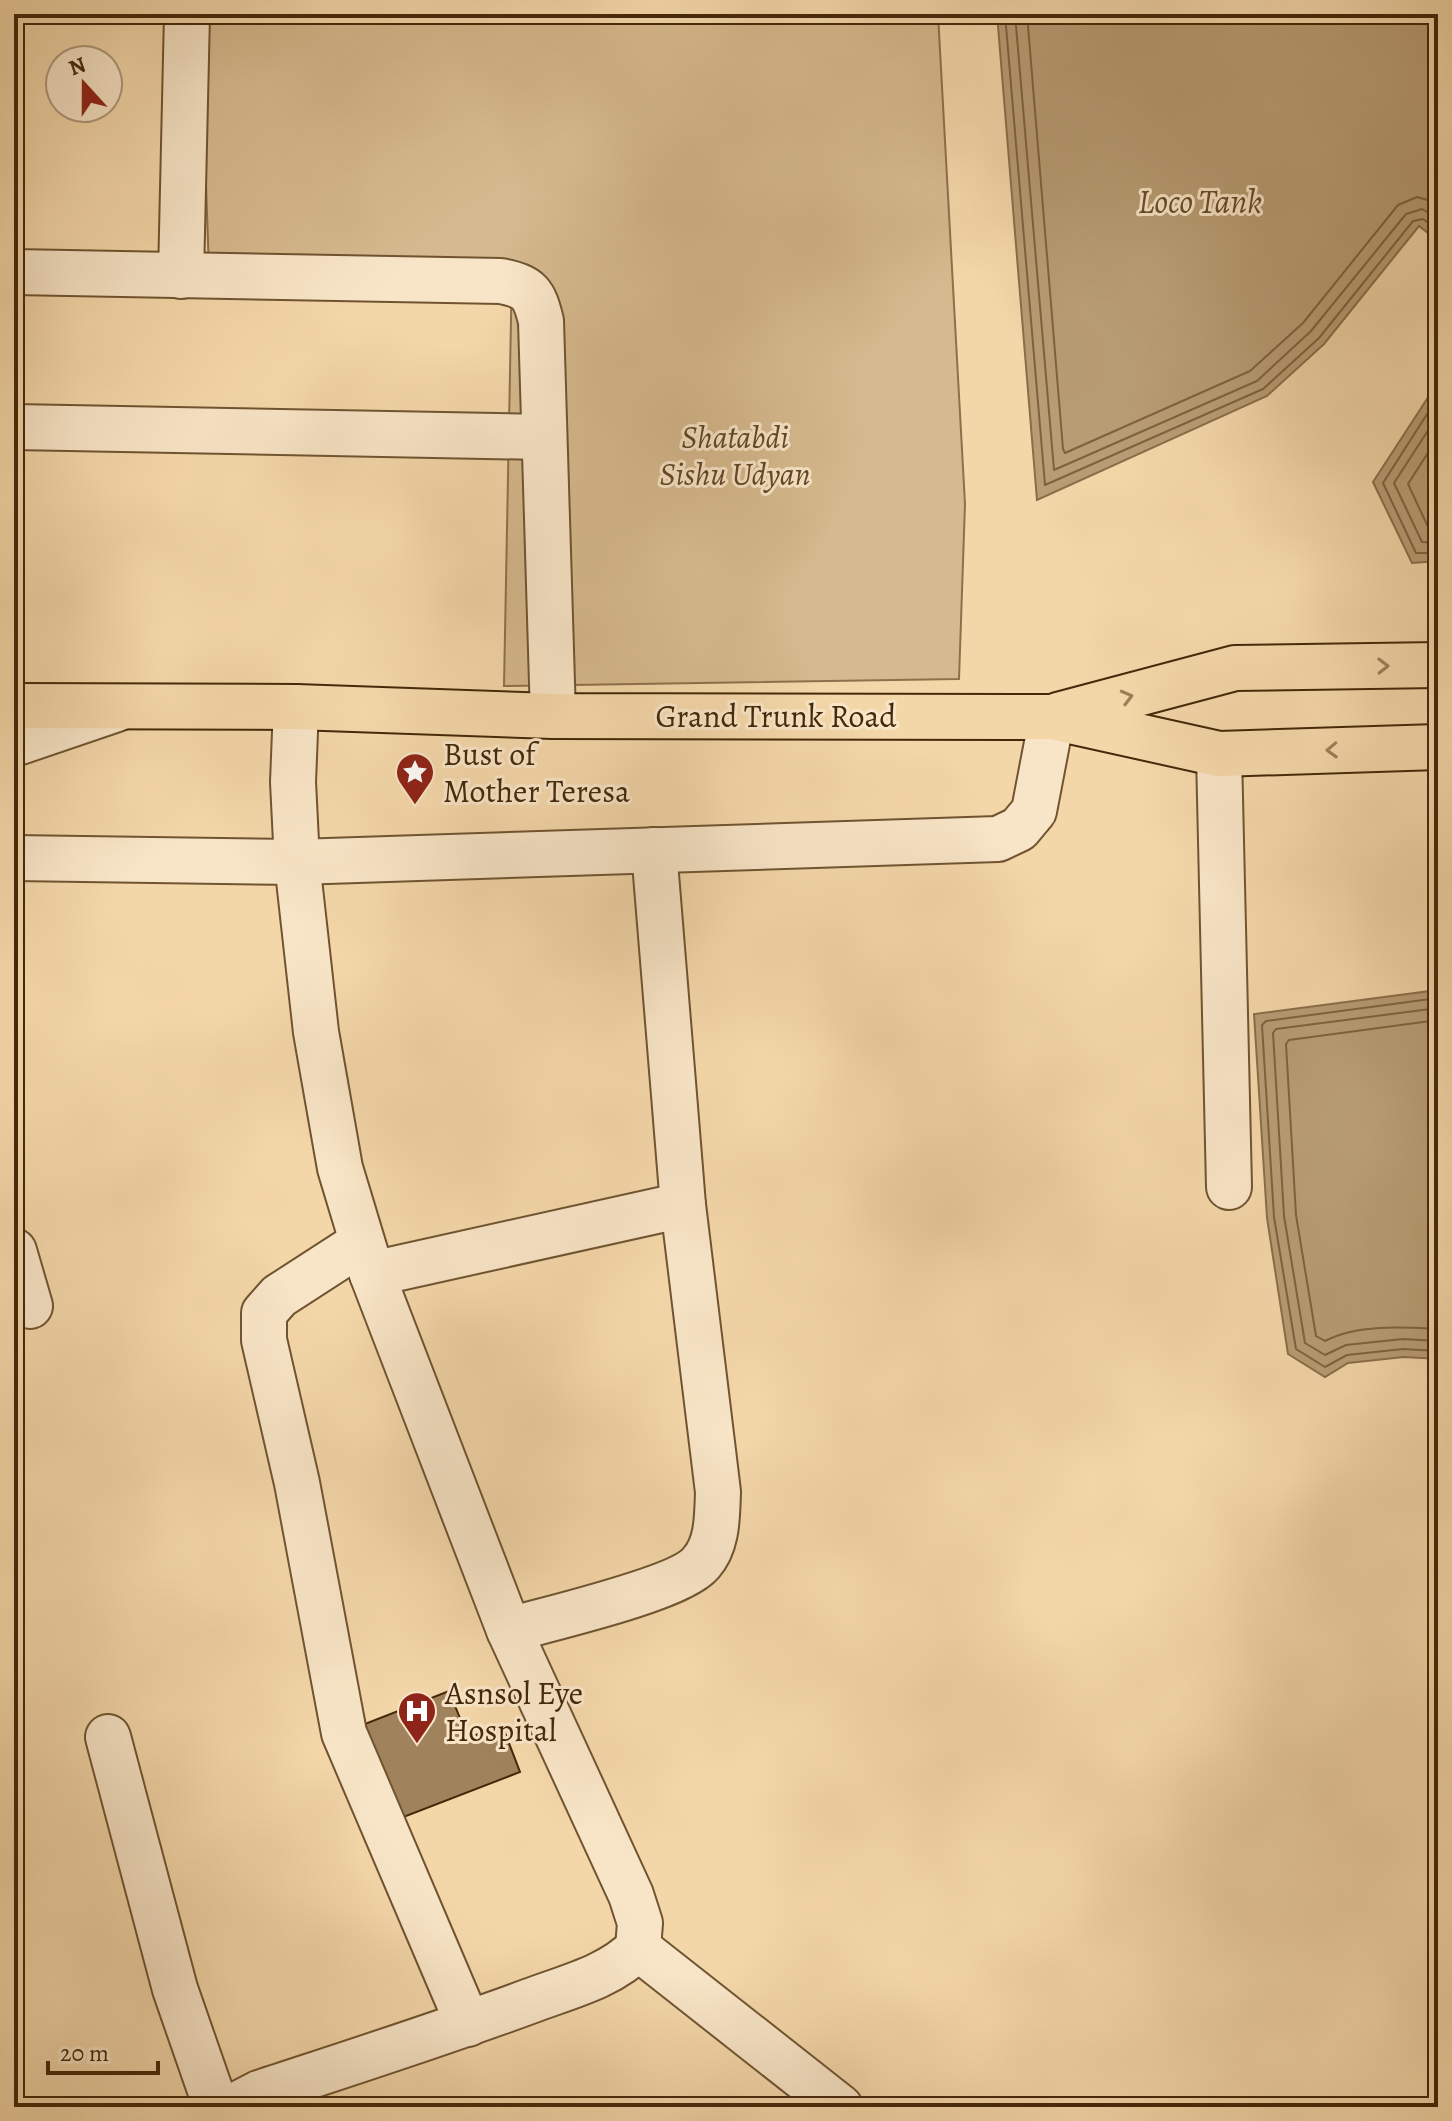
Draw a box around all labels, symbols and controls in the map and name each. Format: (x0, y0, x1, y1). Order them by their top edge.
north arrow (44, 44, 124, 124)
text: N (64, 49, 90, 83)
water label: Loco Tank (1138, 178, 1262, 225)
park label: Shatabdi Sishu Udyan (660, 415, 810, 496)
one-way arrow (1377, 657, 1390, 675)
one-way arrow (1120, 689, 1133, 706)
street label: Grand Trunk Road (655, 694, 897, 738)
place label: Bust of Mother Teresa (443, 732, 630, 813)
one-way arrow (1325, 742, 1338, 759)
place icon: Bust of Mother Teresa (394, 751, 436, 806)
place label: Asnsol Eye Hospital (444, 1671, 583, 1752)
hospital icon: Asnsol Eye Hospital (396, 1690, 438, 1745)
scale bar (48, 2025, 158, 2075)
text: 20 m (60, 2037, 109, 2069)

